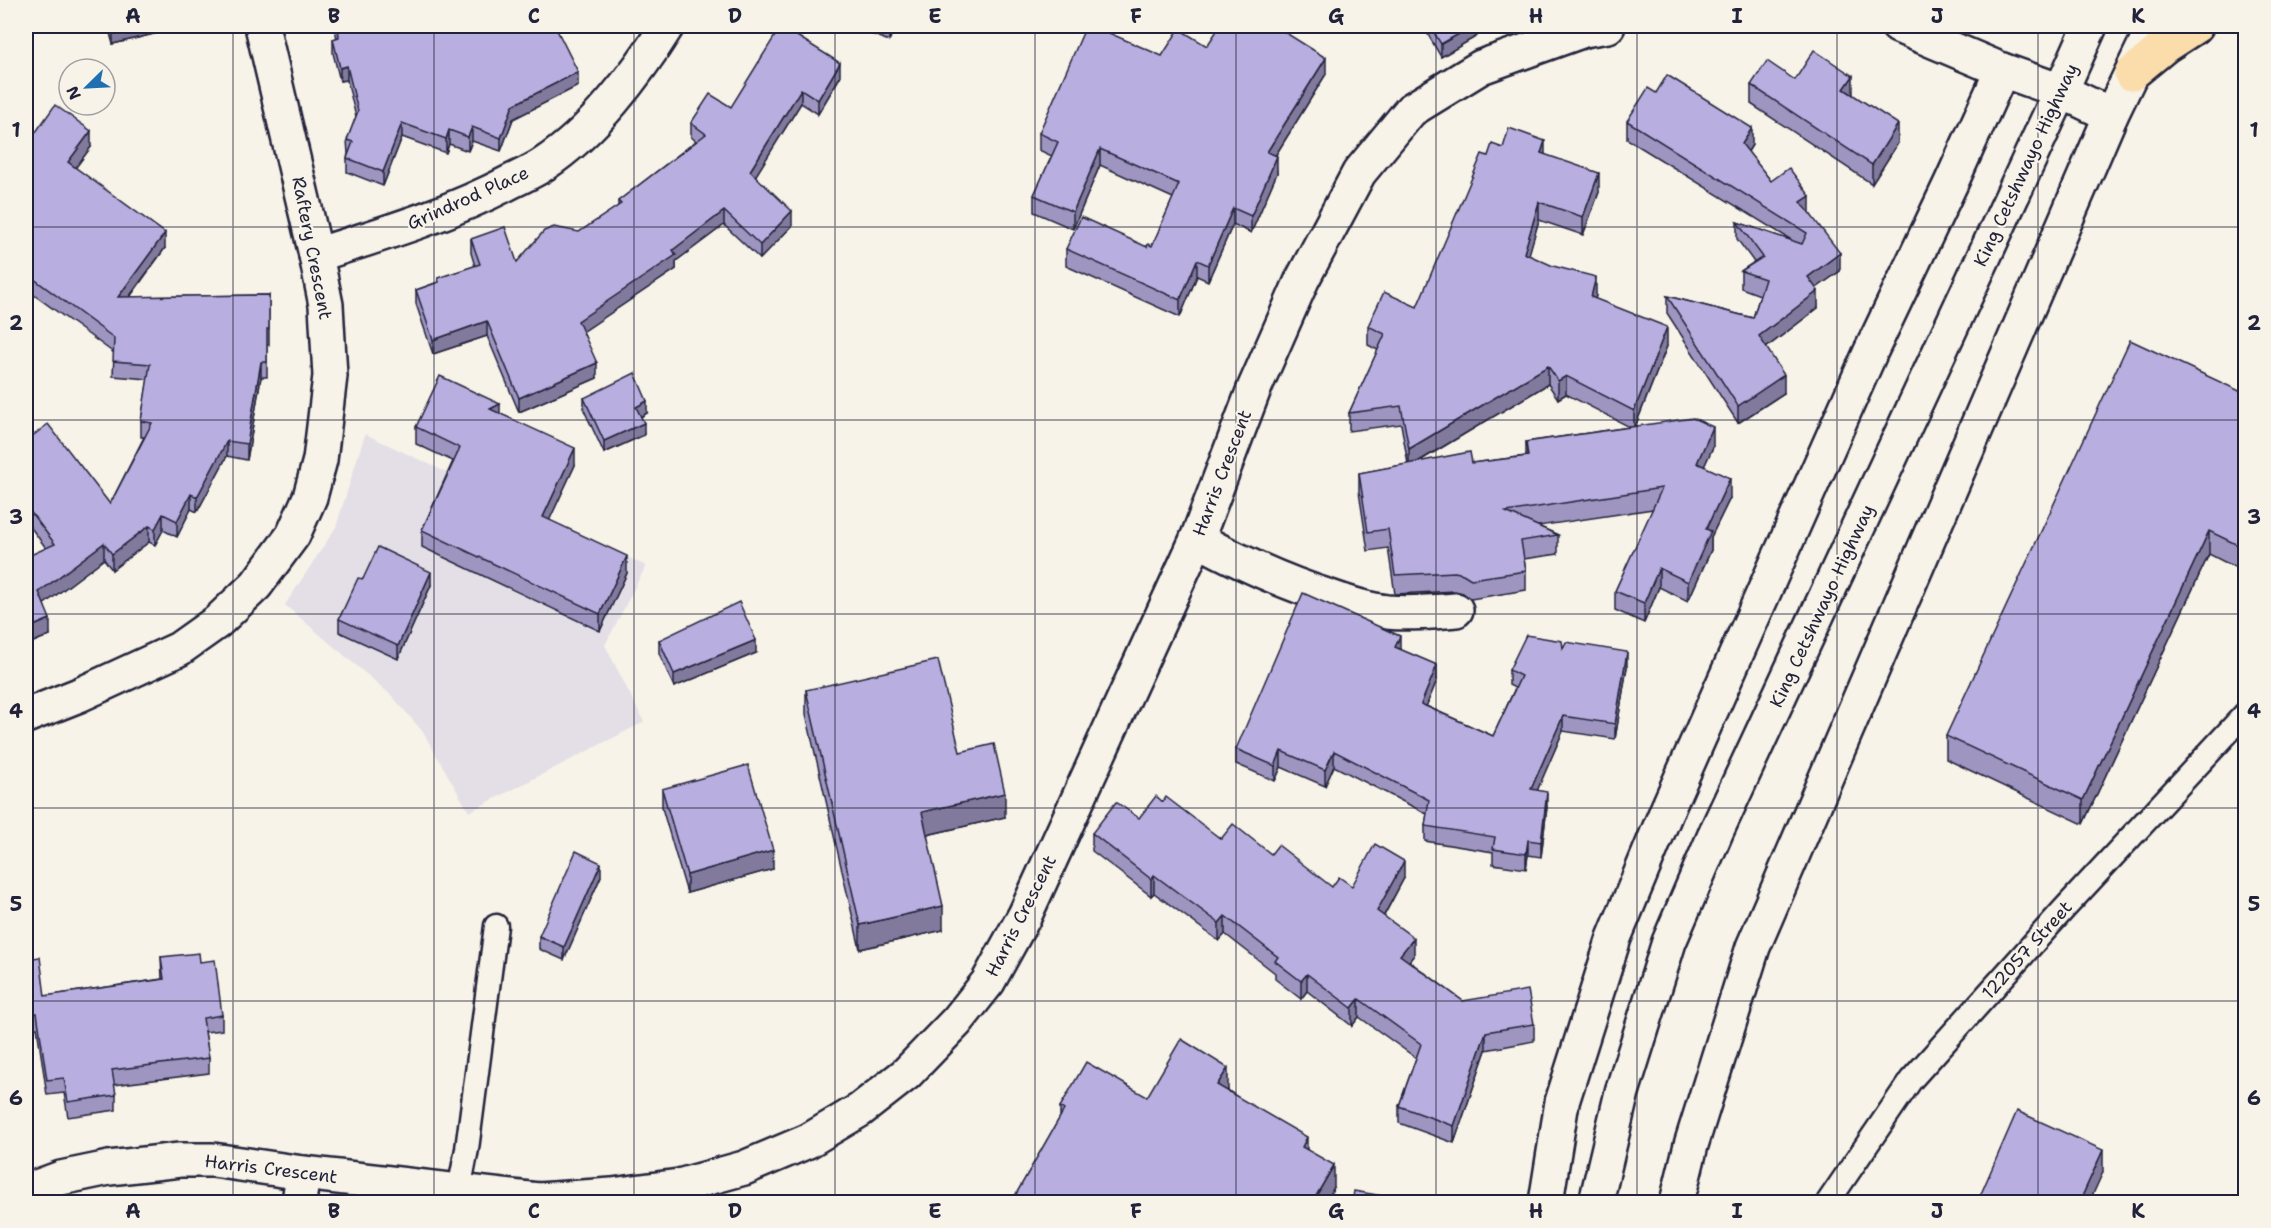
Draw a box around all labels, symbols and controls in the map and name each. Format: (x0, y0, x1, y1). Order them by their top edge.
text: A (125, 3, 141, 29)
text: B (328, 3, 340, 29)
text: C (528, 3, 540, 29)
text: D (728, 3, 742, 29)
text: E (928, 3, 942, 29)
text: F (1130, 3, 1142, 29)
text: G (1328, 3, 1344, 29)
text: H (1529, 3, 1543, 29)
text: I (1731, 3, 1743, 29)
text: J (1931, 3, 1944, 29)
text: K (2131, 3, 2145, 29)
north arrow (57, 57, 117, 117)
street label: King Cetshwayo Highway (1968, 59, 2084, 271)
text: N (62, 83, 86, 103)
text: 1 (11, 117, 21, 143)
text: 1 (2249, 117, 2259, 143)
street label: Grindrod Place (404, 161, 532, 235)
street label: Raftery Crescent (286, 174, 338, 322)
text: 2 (9, 310, 23, 336)
text: 2 (2247, 310, 2261, 336)
street label: Harris Crescent (1187, 406, 1257, 540)
street label: King Cetshwayo Highway (1764, 500, 1880, 712)
text: 3 (9, 504, 23, 530)
text: 3 (2247, 504, 2261, 530)
text: 4 (9, 698, 23, 724)
text: 4 (2247, 698, 2261, 724)
street label: Harris Crescent (980, 851, 1062, 981)
text: 5 (10, 891, 22, 917)
text: 5 (2248, 891, 2260, 917)
street label: 122057 Street (1976, 896, 2078, 1004)
text: 6 (9, 1085, 23, 1111)
text: 6 (2247, 1085, 2261, 1111)
street label: Harris Crescent (203, 1149, 339, 1189)
text: A (125, 1198, 141, 1224)
text: B (328, 1198, 340, 1224)
text: C (528, 1198, 540, 1224)
text: D (728, 1198, 742, 1224)
text: E (928, 1198, 942, 1224)
text: F (1130, 1198, 1142, 1224)
text: G (1328, 1198, 1344, 1224)
text: H (1529, 1198, 1543, 1224)
text: I (1731, 1198, 1743, 1224)
text: J (1931, 1198, 1944, 1224)
text: K (2131, 1198, 2145, 1224)

